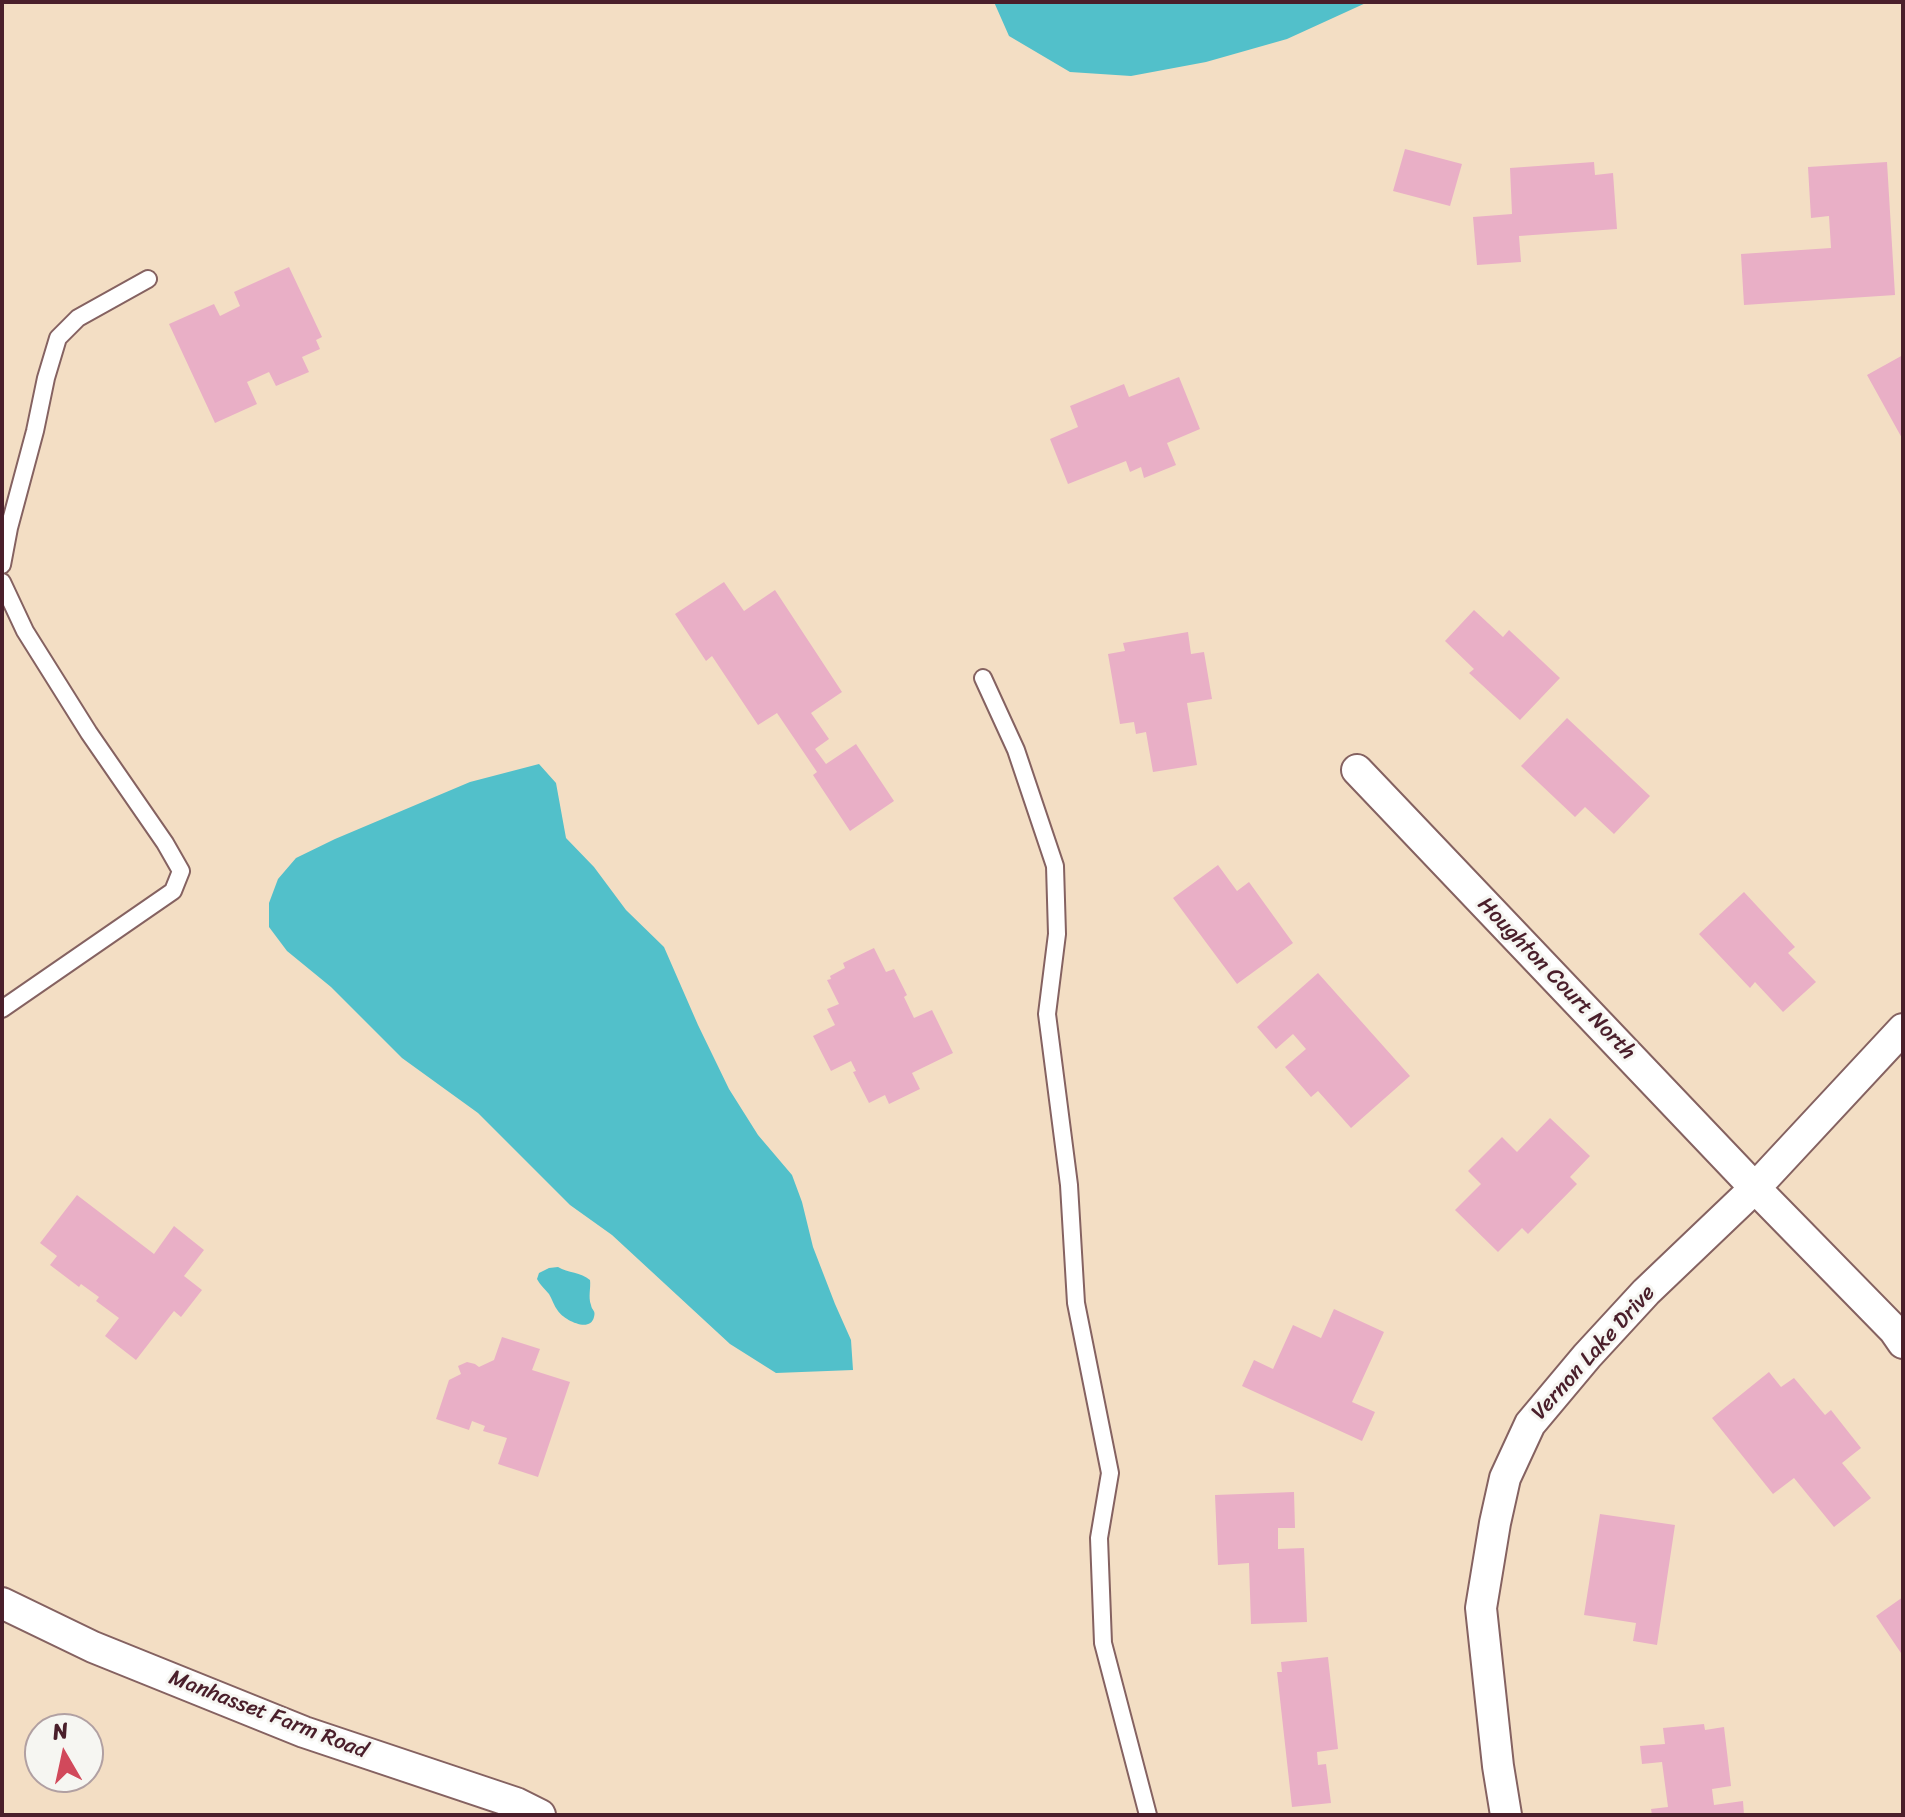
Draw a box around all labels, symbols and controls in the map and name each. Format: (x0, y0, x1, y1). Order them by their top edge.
street label: Houghton Court North (1471, 892, 1641, 1066)
street label: Vernon Lake Drive (1527, 1280, 1661, 1426)
street label: Manhasset Farm Road (165, 1665, 371, 1765)
text: N (50, 1710, 71, 1751)
north arrow (24, 1713, 104, 1793)

